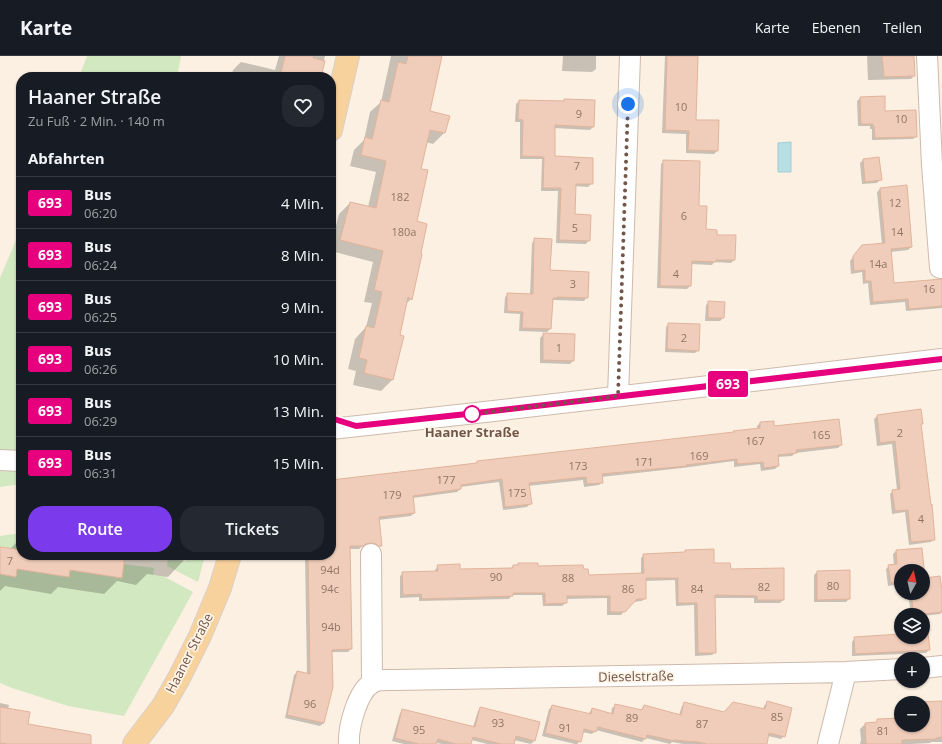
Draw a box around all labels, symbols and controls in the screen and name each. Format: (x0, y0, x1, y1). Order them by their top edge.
text: Karte (20, 15, 72, 41)
text: Karte (755, 18, 790, 37)
text: Ebenen (812, 18, 861, 37)
text: Teilen (883, 18, 922, 37)
text: Haaner Straße (28, 84, 161, 110)
button: heart (282, 85, 324, 127)
your location (618, 94, 638, 114)
house number: 10 (675, 99, 687, 114)
house number: 9 (576, 106, 582, 121)
house number: 10 (895, 111, 907, 126)
text: Zu Fuß · 2 Min. · 140 m (28, 112, 165, 130)
text: Abfahrten (28, 148, 105, 168)
house number: 7 (574, 158, 580, 173)
text: Bus (84, 184, 111, 204)
house number: 182 (391, 189, 409, 204)
text: 693 (38, 193, 62, 212)
text: 4 Min. (281, 193, 324, 213)
house number: 12 (889, 195, 901, 210)
text: 06:20 (84, 204, 117, 222)
house number: 6 (681, 208, 687, 223)
house number: 5 (572, 220, 578, 235)
house number: 180a (392, 224, 416, 239)
house number: 14 (891, 224, 904, 239)
text: Bus (84, 236, 111, 256)
text: 693 (38, 245, 62, 264)
text: 8 Min. (281, 245, 324, 265)
text: 06:24 (84, 256, 117, 274)
house number: 14a (869, 256, 887, 271)
house number: 4 (673, 266, 680, 281)
house number: 3 (570, 276, 576, 291)
house number: 16 (923, 281, 935, 296)
text: Bus (84, 288, 111, 308)
text: 693 (38, 297, 62, 316)
text: 9 Min. (281, 297, 324, 317)
text: 06:25 (84, 308, 117, 326)
house number: 2 (681, 330, 687, 345)
text: Bus (84, 340, 111, 360)
house number: 1 (556, 340, 562, 355)
text: 693 (38, 349, 62, 368)
text: 10 Min. (273, 349, 324, 369)
text: 06:26 (84, 360, 117, 378)
line badge: 693 (705, 371, 751, 397)
text: 693 (716, 374, 740, 393)
text: Bus (84, 392, 111, 412)
text: 693 (38, 401, 62, 420)
text: 13 Min. (273, 401, 324, 421)
marker: Haaner Straße (463, 405, 481, 423)
text: 06:29 (84, 412, 117, 430)
place label: Haaner Straße (425, 423, 520, 441)
house number: 2 (897, 425, 903, 440)
house number: 165 (812, 427, 830, 442)
house number: 167 (746, 433, 764, 448)
text: Bus (84, 444, 111, 464)
house number: 169 (690, 448, 708, 463)
text: 693 (38, 453, 62, 472)
text: 15 Min. (273, 453, 324, 473)
house number: 171 (635, 454, 653, 469)
house number: 173 (569, 458, 587, 473)
text: 06:31 (84, 464, 117, 482)
house number: 177 (437, 472, 455, 487)
house number: 175 (508, 485, 526, 500)
house number: 179 (383, 487, 401, 502)
button: Route (28, 506, 172, 552)
button: Tickets (180, 506, 324, 552)
house number: 4 (918, 511, 925, 526)
house number: 7 (7, 553, 13, 568)
house number: 94d (320, 562, 340, 577)
north arrow (894, 564, 930, 600)
map controls (894, 564, 930, 732)
house number: 90 (490, 569, 502, 584)
house number: 88 (562, 570, 574, 585)
house number: 80 (827, 578, 839, 593)
house number: 82 (758, 579, 770, 594)
house number: 94c (321, 581, 339, 596)
house number: 86 (622, 581, 634, 596)
house number: 84 (691, 581, 704, 596)
button: layers (894, 608, 930, 644)
street label: Haaner Straße (161, 610, 217, 696)
house number: 94b (321, 619, 341, 634)
button: + (894, 652, 930, 688)
street label: Dieselstraße (598, 666, 674, 686)
house number: 96 (304, 696, 316, 711)
button: − (894, 696, 930, 732)
house number: 85 (771, 709, 783, 724)
house number: 89 (626, 710, 638, 725)
house number: 93 (492, 715, 504, 730)
house number: 87 (696, 716, 708, 731)
house number: 91 (559, 720, 571, 735)
house number: 95 (413, 722, 425, 737)
house number: 81 (877, 723, 889, 738)

